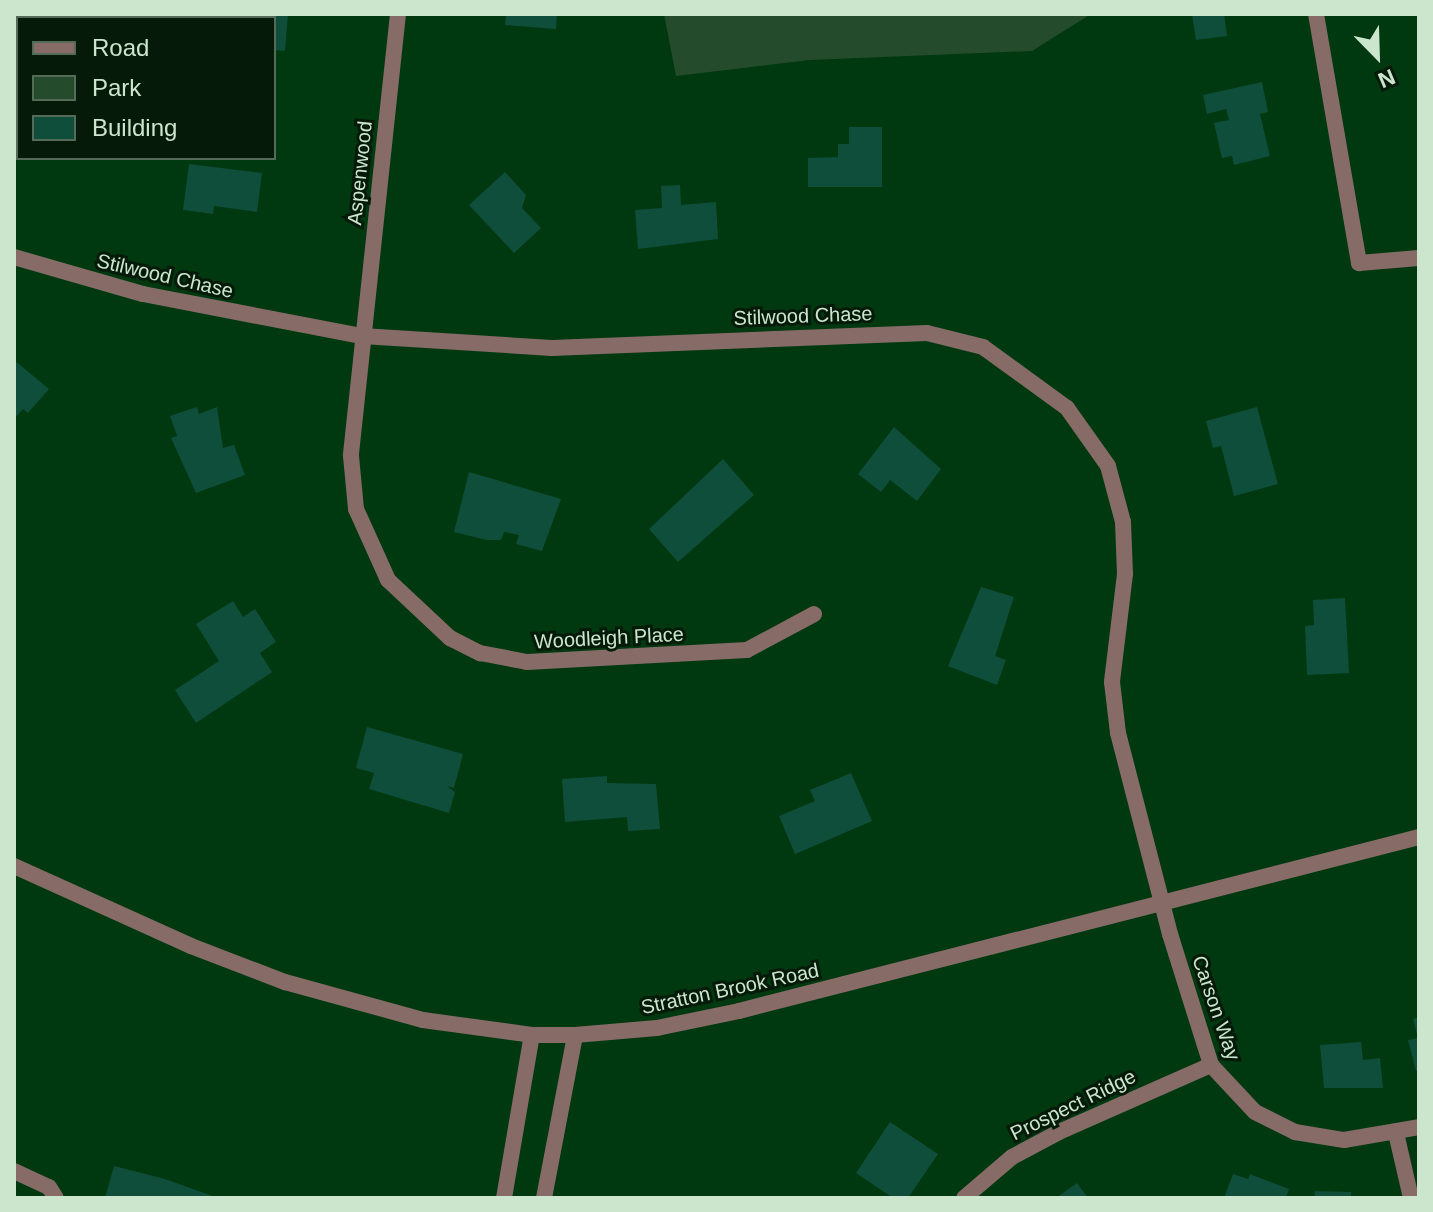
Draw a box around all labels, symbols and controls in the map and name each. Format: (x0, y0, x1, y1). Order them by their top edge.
legend (16, 16, 276, 160)
north arrow (1337, 16, 1417, 96)
text: Road (92, 34, 149, 61)
text: N (1374, 64, 1399, 93)
text: Park (92, 74, 141, 101)
text: Building (92, 114, 177, 141)
street label: Aspenwood (343, 120, 377, 226)
street label: Stilwood Chase (95, 249, 235, 303)
street label: Stilwood Chase (733, 302, 873, 330)
street label: Woodleigh Place (534, 622, 684, 654)
street label: Carson Way (1187, 952, 1245, 1064)
street label: Stratton Brook Road (639, 958, 821, 1020)
street label: Prospect Ridge (1006, 1064, 1140, 1146)

